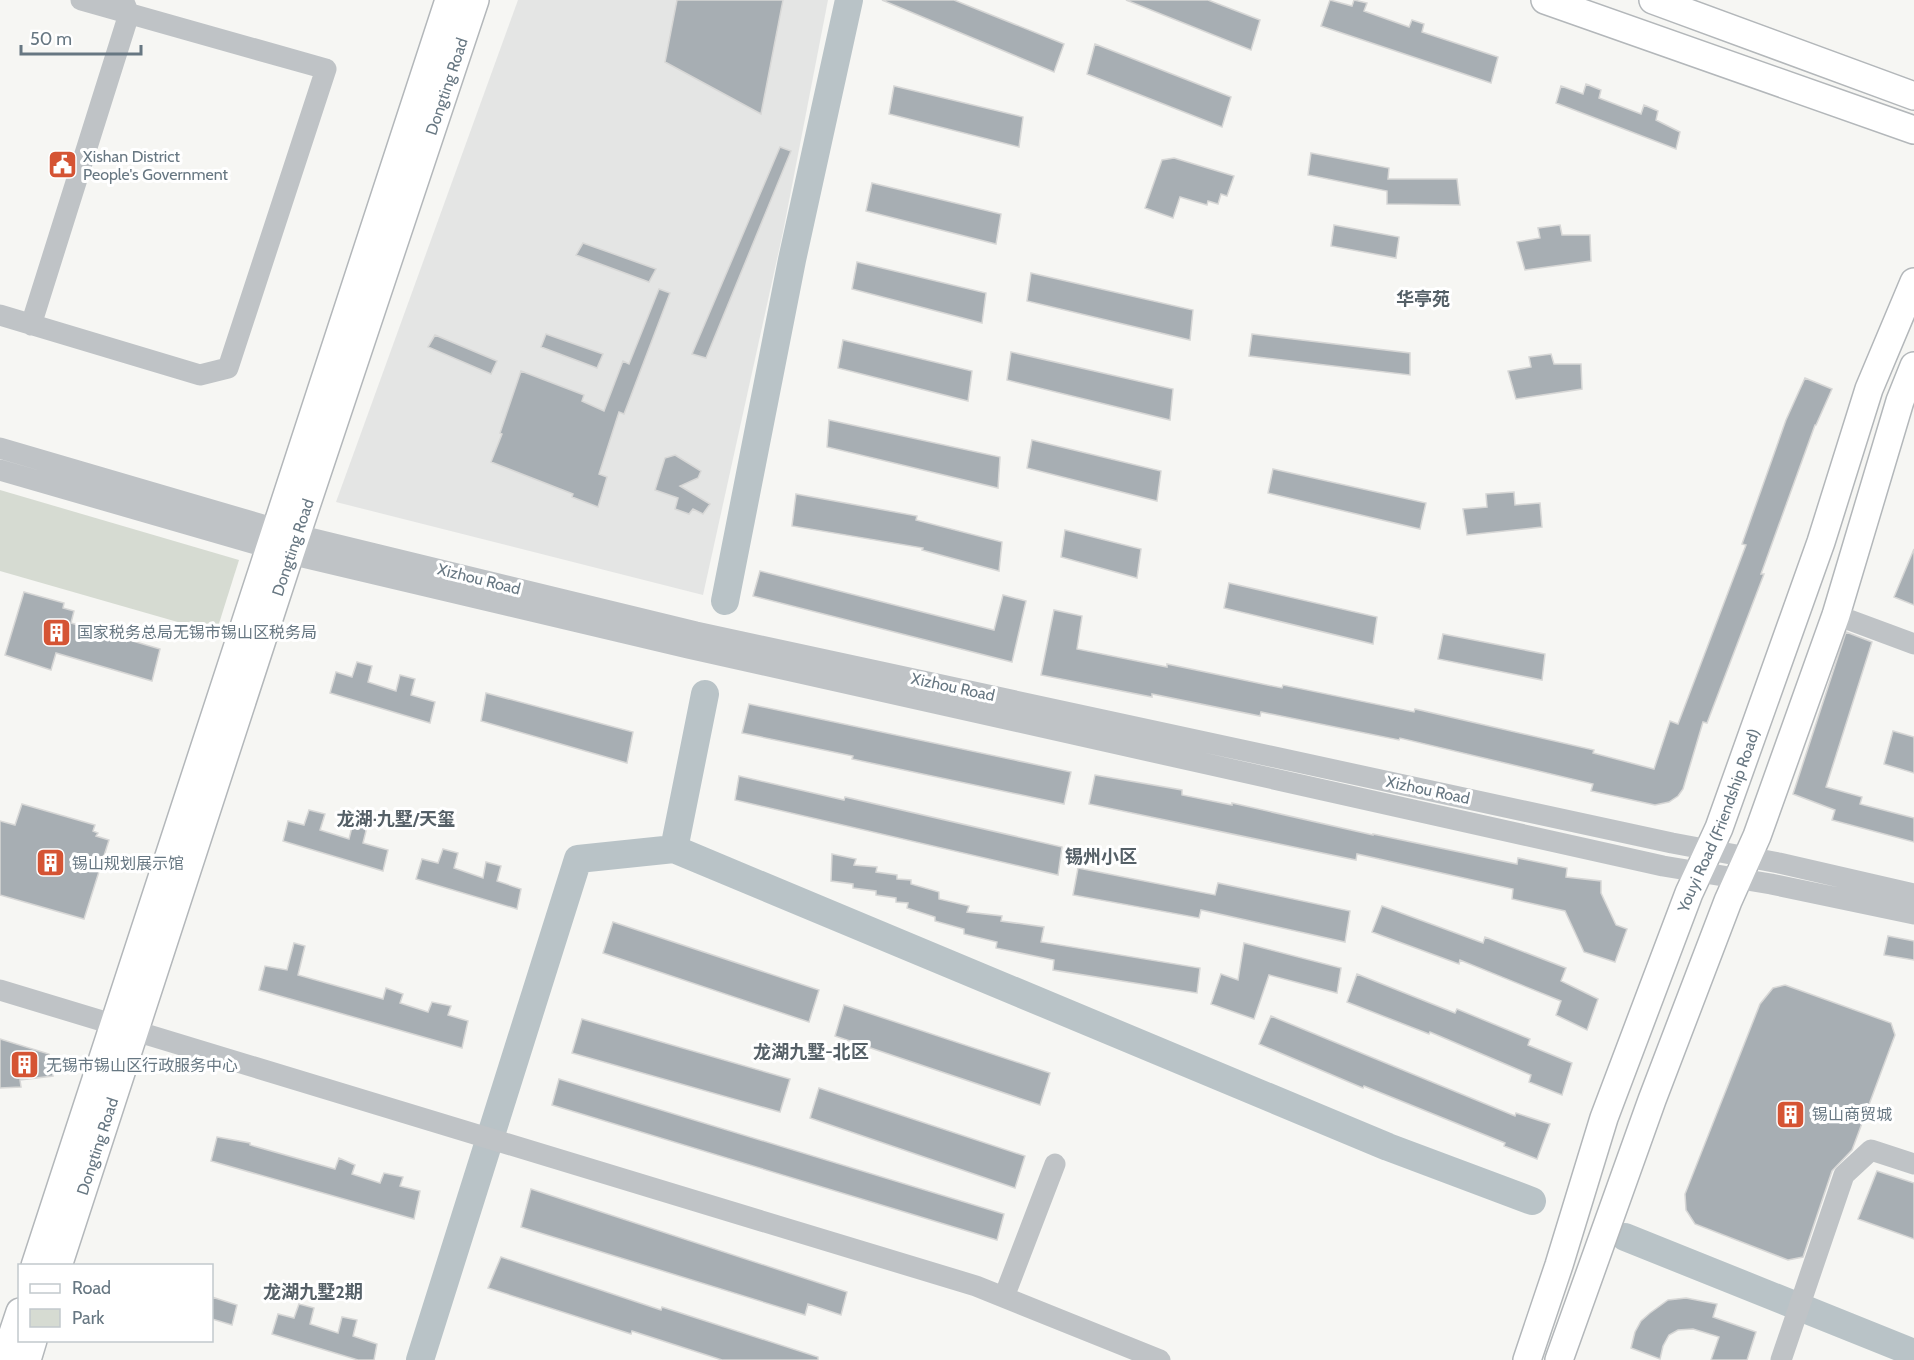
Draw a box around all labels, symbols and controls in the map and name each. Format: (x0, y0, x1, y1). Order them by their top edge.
scale bar (21, 18, 141, 56)
text: 50 m (30, 28, 72, 50)
street label: Dongting Road (421, 35, 471, 137)
place label: Xishan District People's Government (83, 147, 229, 184)
public building icon: Xishan District People's Government (46, 149, 78, 181)
district label: 华亭苑 (1396, 288, 1450, 310)
street label: Dongting Road (267, 496, 317, 598)
street label: Xizhou Road (435, 560, 523, 598)
building icon: 国家税务总局无锡市锡山区税务局 (40, 616, 72, 648)
place label: 国家税务总局无锡市锡山区税务局 (77, 623, 317, 642)
street label: Xizhou Road (909, 669, 997, 705)
street label: Youyi Road (Friendship Road) (1673, 726, 1763, 916)
street label: Xizhou Road (1384, 772, 1472, 808)
district label: 龙湖·九墅/天玺 (337, 808, 455, 830)
district label: 锡州小区 (1065, 846, 1137, 868)
building icon: 锡山规划展示馆 (35, 847, 67, 879)
place label: 锡山规划展示馆 (72, 854, 184, 873)
district label: 龙湖九墅-北区 (753, 1041, 869, 1063)
building icon: 无锡市锡山区行政服务中心 (9, 1049, 41, 1081)
place label: 无锡市锡山区行政服务中心 (46, 1056, 238, 1075)
street label: Dongting Road (72, 1095, 122, 1197)
building icon: 锡山商贸城 (1775, 1098, 1807, 1130)
place label: 锡山商贸城 (1812, 1105, 1892, 1124)
legend (18, 1264, 213, 1342)
text: Road (72, 1277, 111, 1299)
district label: 龙湖九墅2期 (263, 1281, 363, 1303)
text: Park (72, 1307, 105, 1329)

